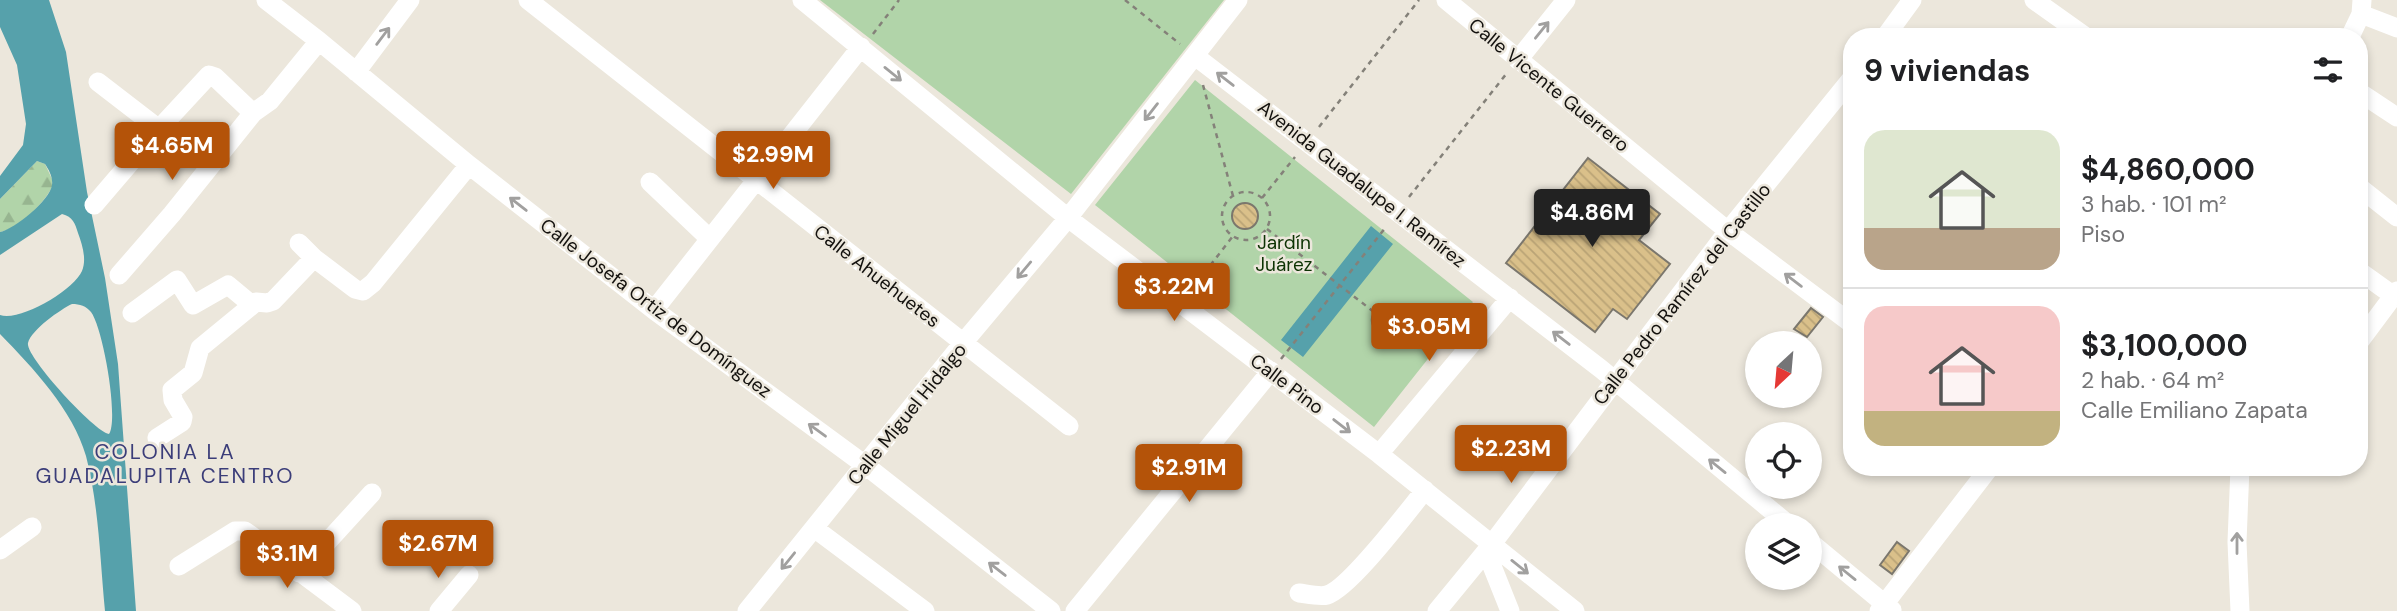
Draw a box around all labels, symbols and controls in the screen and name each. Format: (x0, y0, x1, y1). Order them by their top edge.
street label: Calle Vicente Guerrero (1464, 12, 1634, 158)
one-way arrow (1534, 21, 1550, 39)
one-way arrow (375, 27, 390, 46)
text: 9 viviendas (1864, 51, 2030, 90)
icon: filters (2309, 51, 2347, 89)
one-way arrow (884, 66, 902, 82)
one-way arrow (1217, 72, 1235, 87)
street label: Avenida Guadalupe I. Ramírez (1253, 95, 1471, 273)
one-way arrow (1143, 102, 1158, 121)
pin: $4.65M (115, 122, 229, 182)
text: $4.65M (131, 130, 213, 160)
pin: $2.99M (716, 132, 830, 191)
text: $2.99M (732, 139, 814, 169)
text: $4,860,000 (2081, 150, 2255, 189)
icon: home (1920, 158, 2004, 242)
street label: Calle Pedro Ramírez del Castillo (1587, 178, 1777, 410)
text: 3 hab. · 101 m² (2081, 189, 2226, 219)
pin: $4.86M (1535, 190, 1649, 249)
one-way arrow (510, 196, 528, 211)
text: $4.86M (1550, 197, 1634, 227)
street label: Calle Josefa Ortiz de Domínguez (535, 213, 777, 403)
street label: Calle Ahuehuetes (809, 219, 945, 333)
text: Piso (2081, 219, 2125, 249)
park label: Jardín Juárez (1256, 230, 1312, 277)
one-way arrow (1017, 261, 1032, 279)
pin: $3.22M (1117, 264, 1231, 323)
text: $3.22M (1134, 271, 1214, 301)
one-way arrow (1784, 273, 1803, 288)
pin: $3.05M (1372, 304, 1486, 363)
text: $3.05M (1387, 311, 1471, 341)
text: $3,100,000 (2081, 326, 2248, 365)
one-way arrow (1552, 330, 1571, 345)
north arrow (1745, 331, 1822, 408)
map controls (1745, 331, 1822, 590)
icon: home (1920, 334, 2004, 418)
street label: Calle Miguel Hidalgo (842, 338, 972, 490)
street label: Calle Pino (1245, 348, 1329, 420)
text: 2 hab. · 64 m² (2081, 365, 2224, 395)
text: Calle Emiliano Zapata (2081, 395, 2308, 425)
one-way arrow (1332, 419, 1351, 434)
one-way arrow (808, 422, 827, 437)
button: locate (1745, 422, 1822, 499)
pin: $2.23M (1454, 426, 1568, 485)
text: $2.23M (1471, 433, 1551, 463)
district label: COLONIA LA GUADALUPITA CENTRO (35, 438, 295, 490)
pin: $2.91M (1132, 444, 1246, 504)
text: $2.91M (1151, 452, 1227, 482)
one-way arrow (1709, 458, 1727, 474)
button: layers (1745, 513, 1822, 590)
pin: $2.67M (381, 520, 495, 580)
text: $2.67M (398, 528, 478, 558)
pin: $3.1M (238, 530, 336, 590)
one-way arrow (2230, 532, 2244, 555)
text: $3.1M (256, 538, 318, 568)
one-way arrow (780, 551, 796, 569)
one-way arrow (1511, 560, 1529, 575)
one-way arrow (988, 561, 1007, 576)
one-way arrow (1839, 565, 1857, 580)

